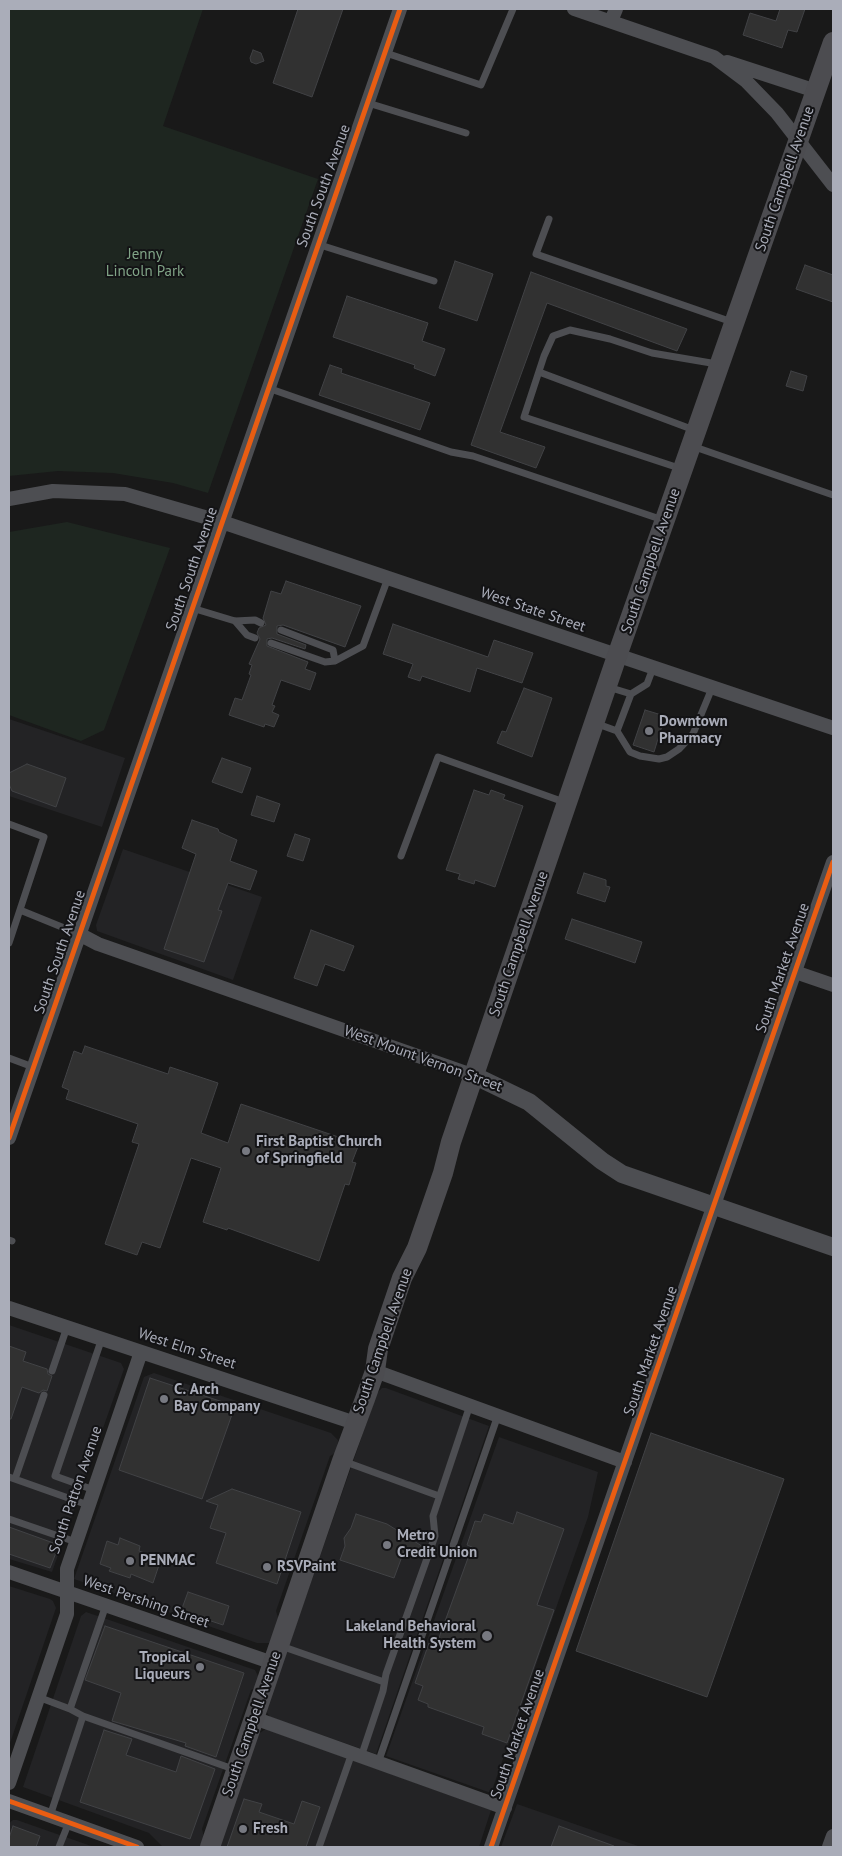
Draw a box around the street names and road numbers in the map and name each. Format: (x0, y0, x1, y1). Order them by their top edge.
street label: South Campbell Avenue (752, 104, 818, 254)
street label: South South Avenue (293, 122, 355, 250)
street label: South Campbell Avenue (618, 486, 684, 636)
street label: South South Avenue (162, 505, 222, 633)
street label: West State Street (478, 584, 588, 636)
street label: South Campbell Avenue (486, 869, 552, 1019)
street label: South South Avenue (30, 888, 90, 1016)
street label: South Market Avenue (752, 901, 814, 1035)
street label: West Mount Vernon Street (341, 1022, 505, 1096)
street label: South Campbell Avenue (350, 1266, 416, 1416)
street label: South Market Avenue (620, 1284, 682, 1418)
street label: West Elm Street (136, 1325, 238, 1373)
street label: South Patton Avenue (46, 1424, 106, 1556)
street label: West Pershing Street (80, 1572, 212, 1632)
street label: South Campbell Avenue (219, 1649, 285, 1799)
street label: South Market Avenue (487, 1667, 549, 1801)

